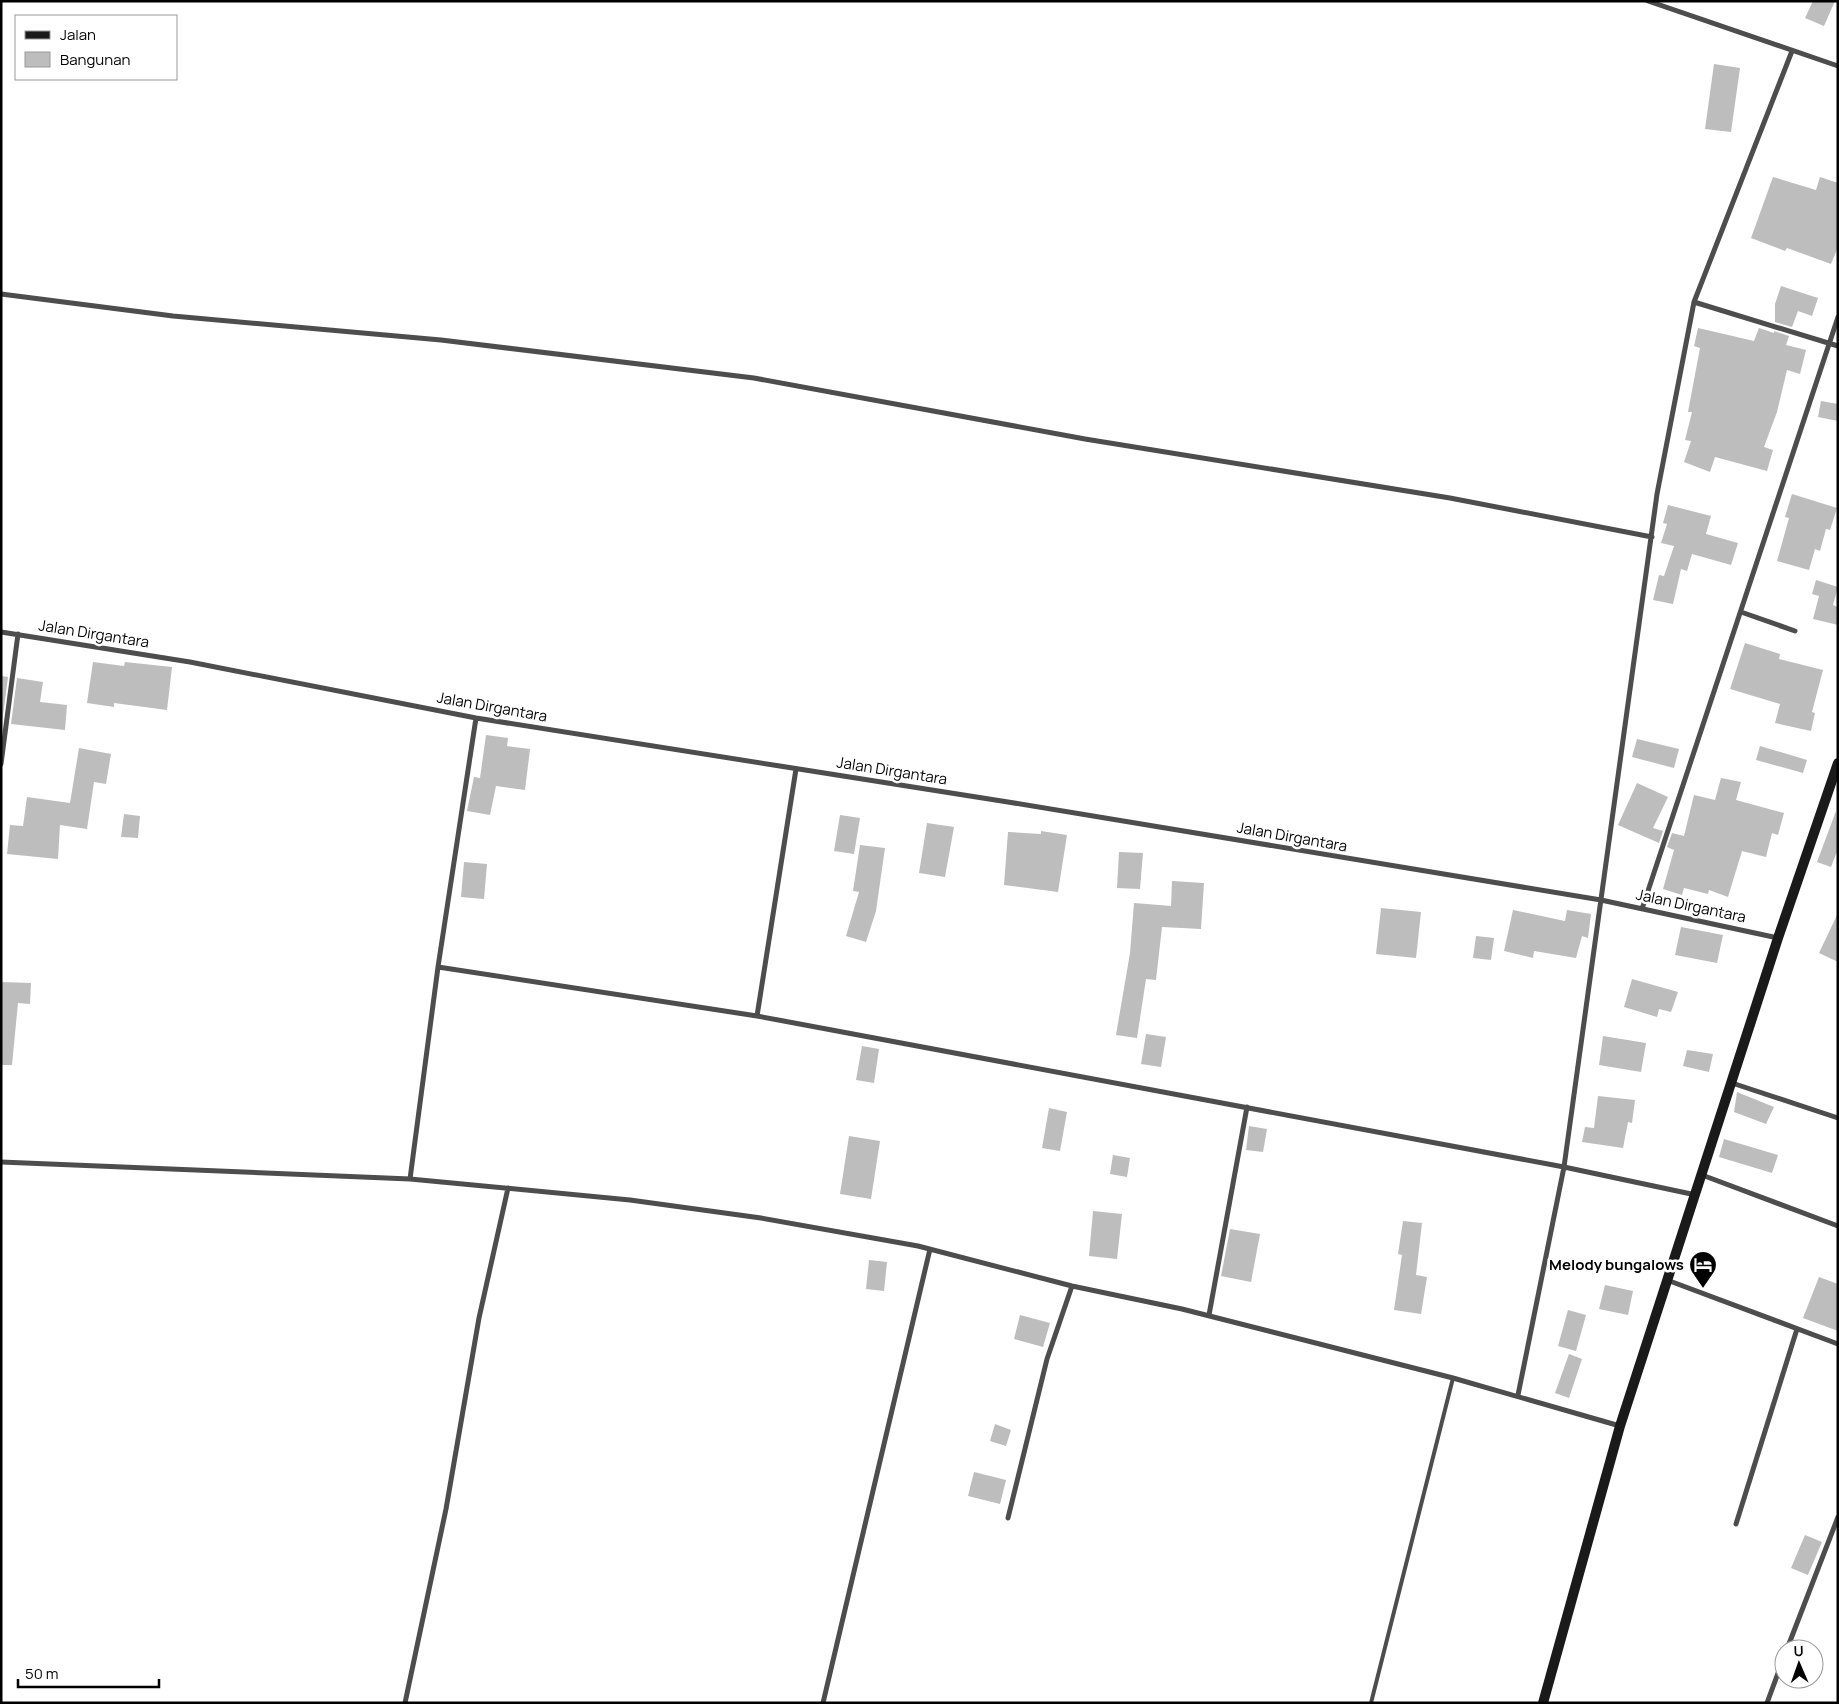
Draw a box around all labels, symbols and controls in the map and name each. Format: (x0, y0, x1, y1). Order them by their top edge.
legend (15, 15, 178, 80)
text: Jalan (60, 24, 96, 45)
text: Bangunan (60, 49, 130, 70)
street label: Jalan Dirgantara (37, 614, 151, 653)
street label: Jalan Dirgantara (435, 686, 549, 727)
street label: Jalan Dirgantara (835, 751, 949, 790)
street label: Jalan Dirgantara (1235, 816, 1349, 857)
street label: Jalan Dirgantara (1634, 884, 1748, 927)
hotel icon: Melody bungalows (1688, 1250, 1718, 1289)
place label: Melody bungalows (1549, 1254, 1684, 1275)
north arrow (1774, 1639, 1824, 1689)
text: U (1793, 1641, 1804, 1660)
scale bar (18, 1656, 159, 1688)
text: 50 m (25, 1663, 59, 1684)

